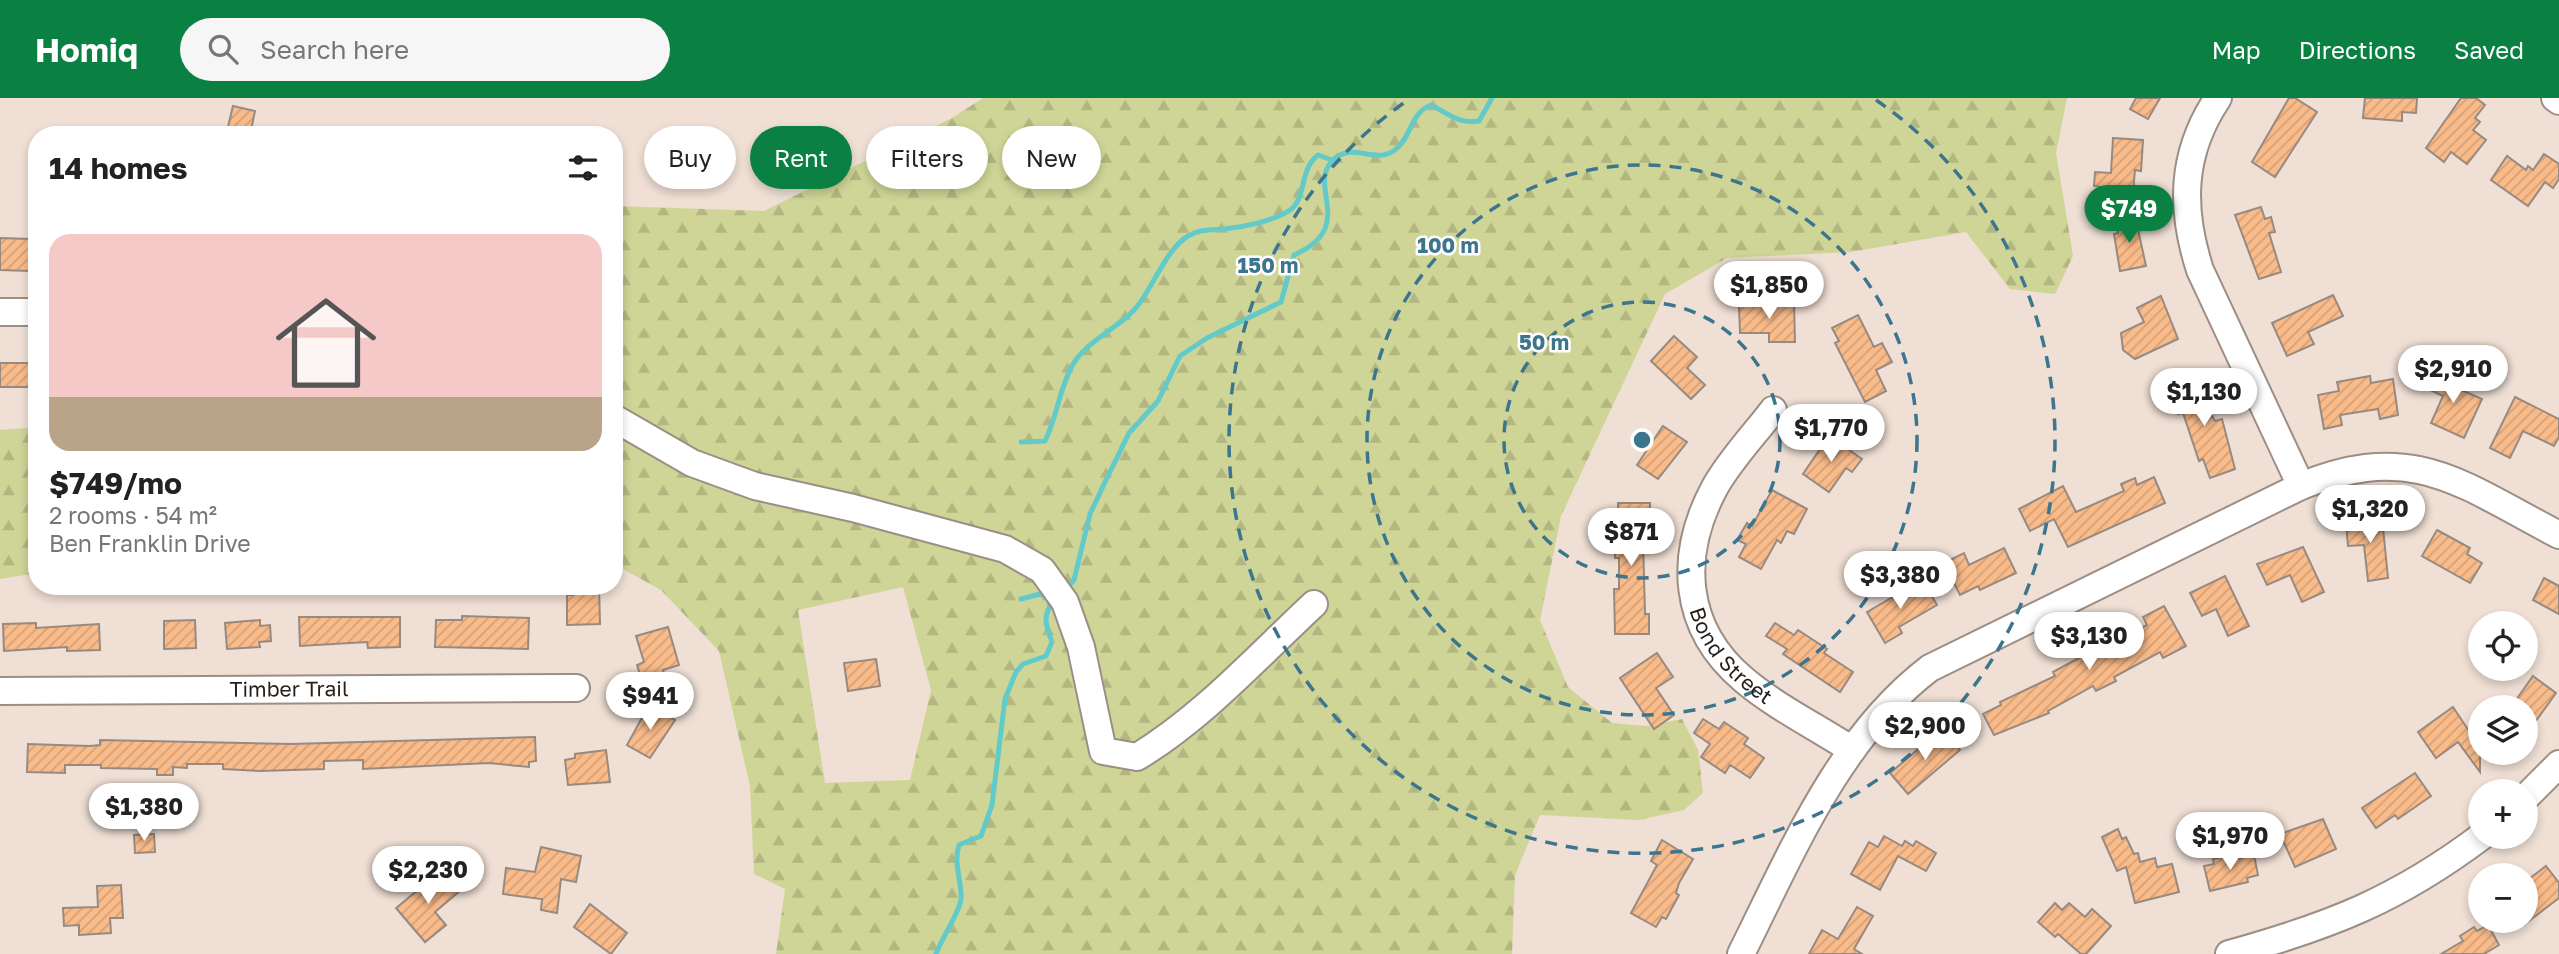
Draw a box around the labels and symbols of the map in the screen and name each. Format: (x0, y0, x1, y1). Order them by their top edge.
pin: $749 (2088, 186, 2170, 245)
text: 100 m (1417, 232, 1479, 258)
text: 150 m (1238, 252, 1298, 278)
pin: $1,850 (1712, 262, 1826, 321)
text: 50 m (1519, 329, 1569, 355)
pin: $2,910 (2396, 345, 2510, 405)
pin: $1,130 (2147, 368, 2261, 428)
pin: $1,770 (1774, 404, 1888, 464)
centre of rings (1630, 428, 1654, 452)
pin: $1,320 (2313, 486, 2427, 545)
pin: $871 (1590, 508, 1672, 568)
pin: $3,380 (1843, 552, 1957, 611)
street label: Bond Street (1684, 604, 1778, 709)
pin: $3,130 (2032, 612, 2146, 672)
pin: $941 (609, 672, 691, 732)
street label: Timber Trail (229, 675, 349, 702)
pin: $2,900 (1868, 702, 1982, 762)
pin: $1,380 (87, 784, 201, 843)
pin: $1,970 (2173, 812, 2287, 872)
pin: $2,230 (371, 846, 485, 906)

